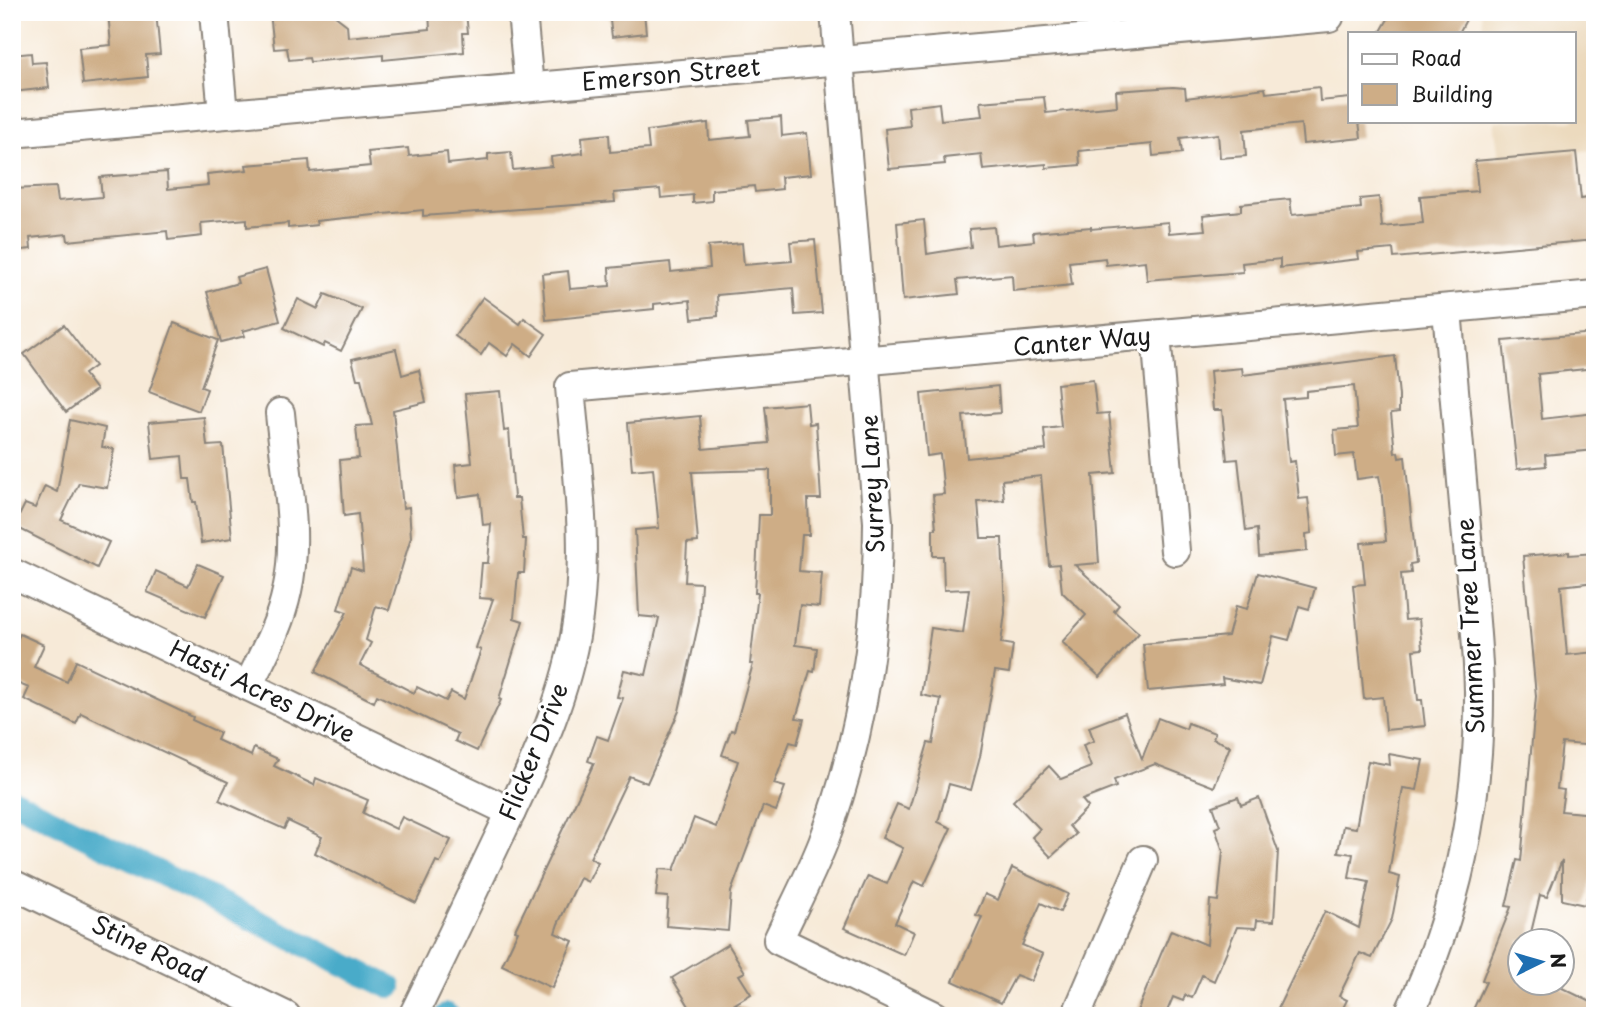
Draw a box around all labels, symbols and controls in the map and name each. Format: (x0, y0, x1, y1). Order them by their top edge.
legend (1348, 32, 1576, 122)
text: Road (1411, 41, 1462, 73)
street label: Emerson Street (580, 47, 762, 99)
text: Building (1411, 77, 1493, 109)
street label: Canter Way (1011, 316, 1152, 364)
street label: Surrey Lane (849, 414, 893, 554)
street label: Summer Tree Lane (1445, 517, 1493, 735)
street label: Hasti Acres Drive (164, 630, 362, 751)
street label: Flicker Drive (488, 677, 576, 825)
street label: Stine Road (86, 905, 213, 992)
north arrow (1506, 926, 1576, 996)
text: N (1544, 952, 1574, 969)

